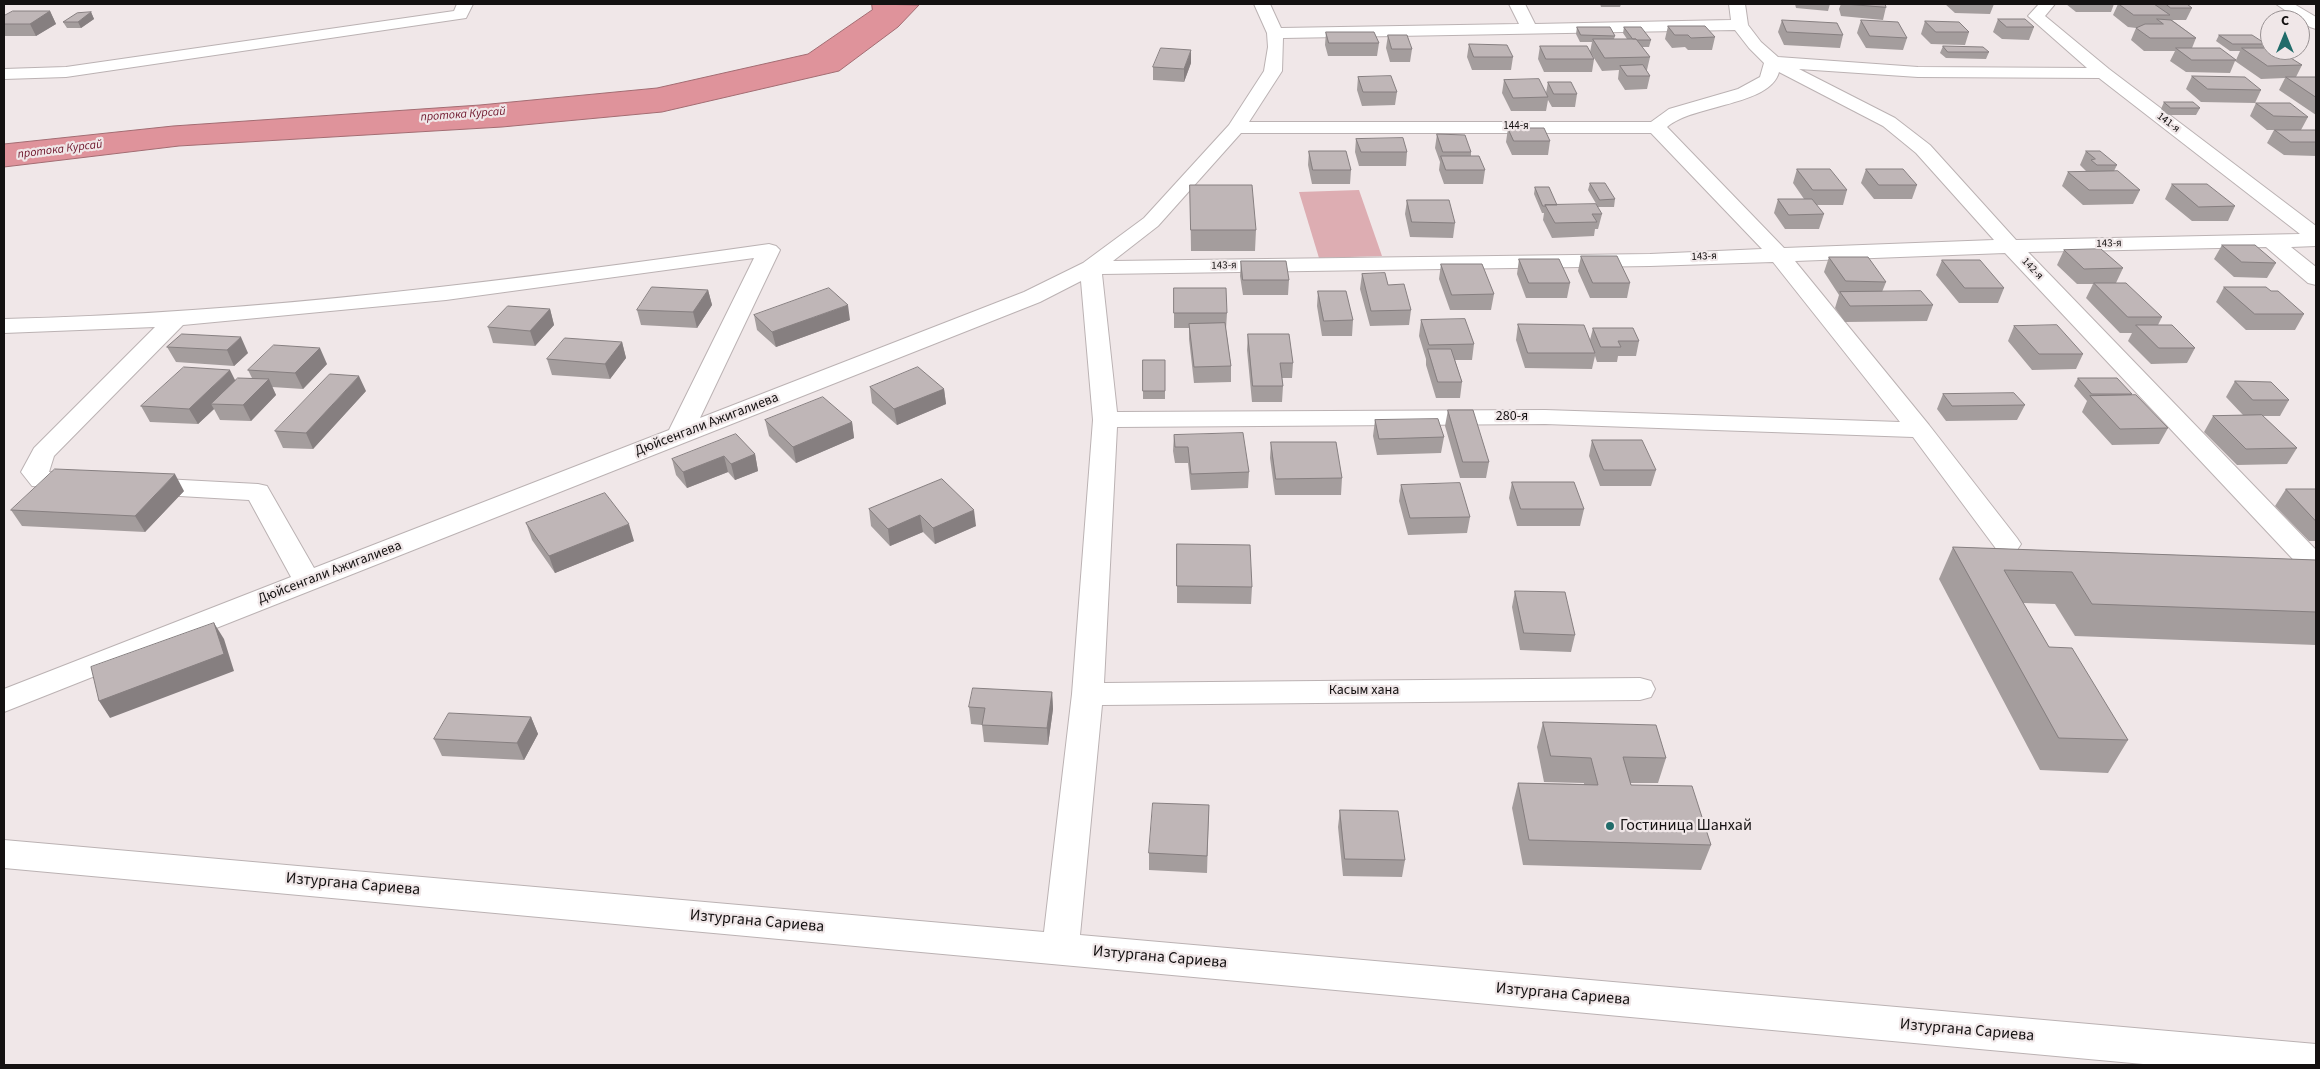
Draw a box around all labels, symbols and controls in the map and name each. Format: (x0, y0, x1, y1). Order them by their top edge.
north arrow (2260, 10, 2310, 60)
text: С (2281, 11, 2289, 31)
water label: протока Курсай (420, 105, 506, 125)
street label: 141-я (2154, 110, 2182, 136)
street label: 144-я (1503, 120, 1529, 134)
water label: протока Курсай (17, 138, 103, 162)
street label: 143-я (2096, 237, 2122, 251)
street label: 143-я (1691, 250, 1717, 264)
street label: 142-я (2018, 255, 2046, 283)
street label: 143-я (1211, 259, 1237, 273)
street label: Дюйсенгали Ажигалиева (633, 390, 781, 460)
street label: 280-я (1496, 409, 1528, 425)
street label: Дюйсенгали Ажигалиева (256, 538, 404, 608)
street label: Касым хана (1329, 683, 1399, 699)
place label: Гостиница Шанхай (1620, 816, 1752, 836)
marker: Гостиница Шанхай (1604, 820, 1616, 832)
street label: Изтургана Сариева (285, 870, 421, 900)
street label: Изтургана Сариева (689, 907, 825, 937)
street label: Изтургана Сариева (1092, 943, 1228, 973)
street label: Изтургана Сариева (1495, 980, 1631, 1010)
street label: Изтургана Сариева (1899, 1016, 2035, 1046)

